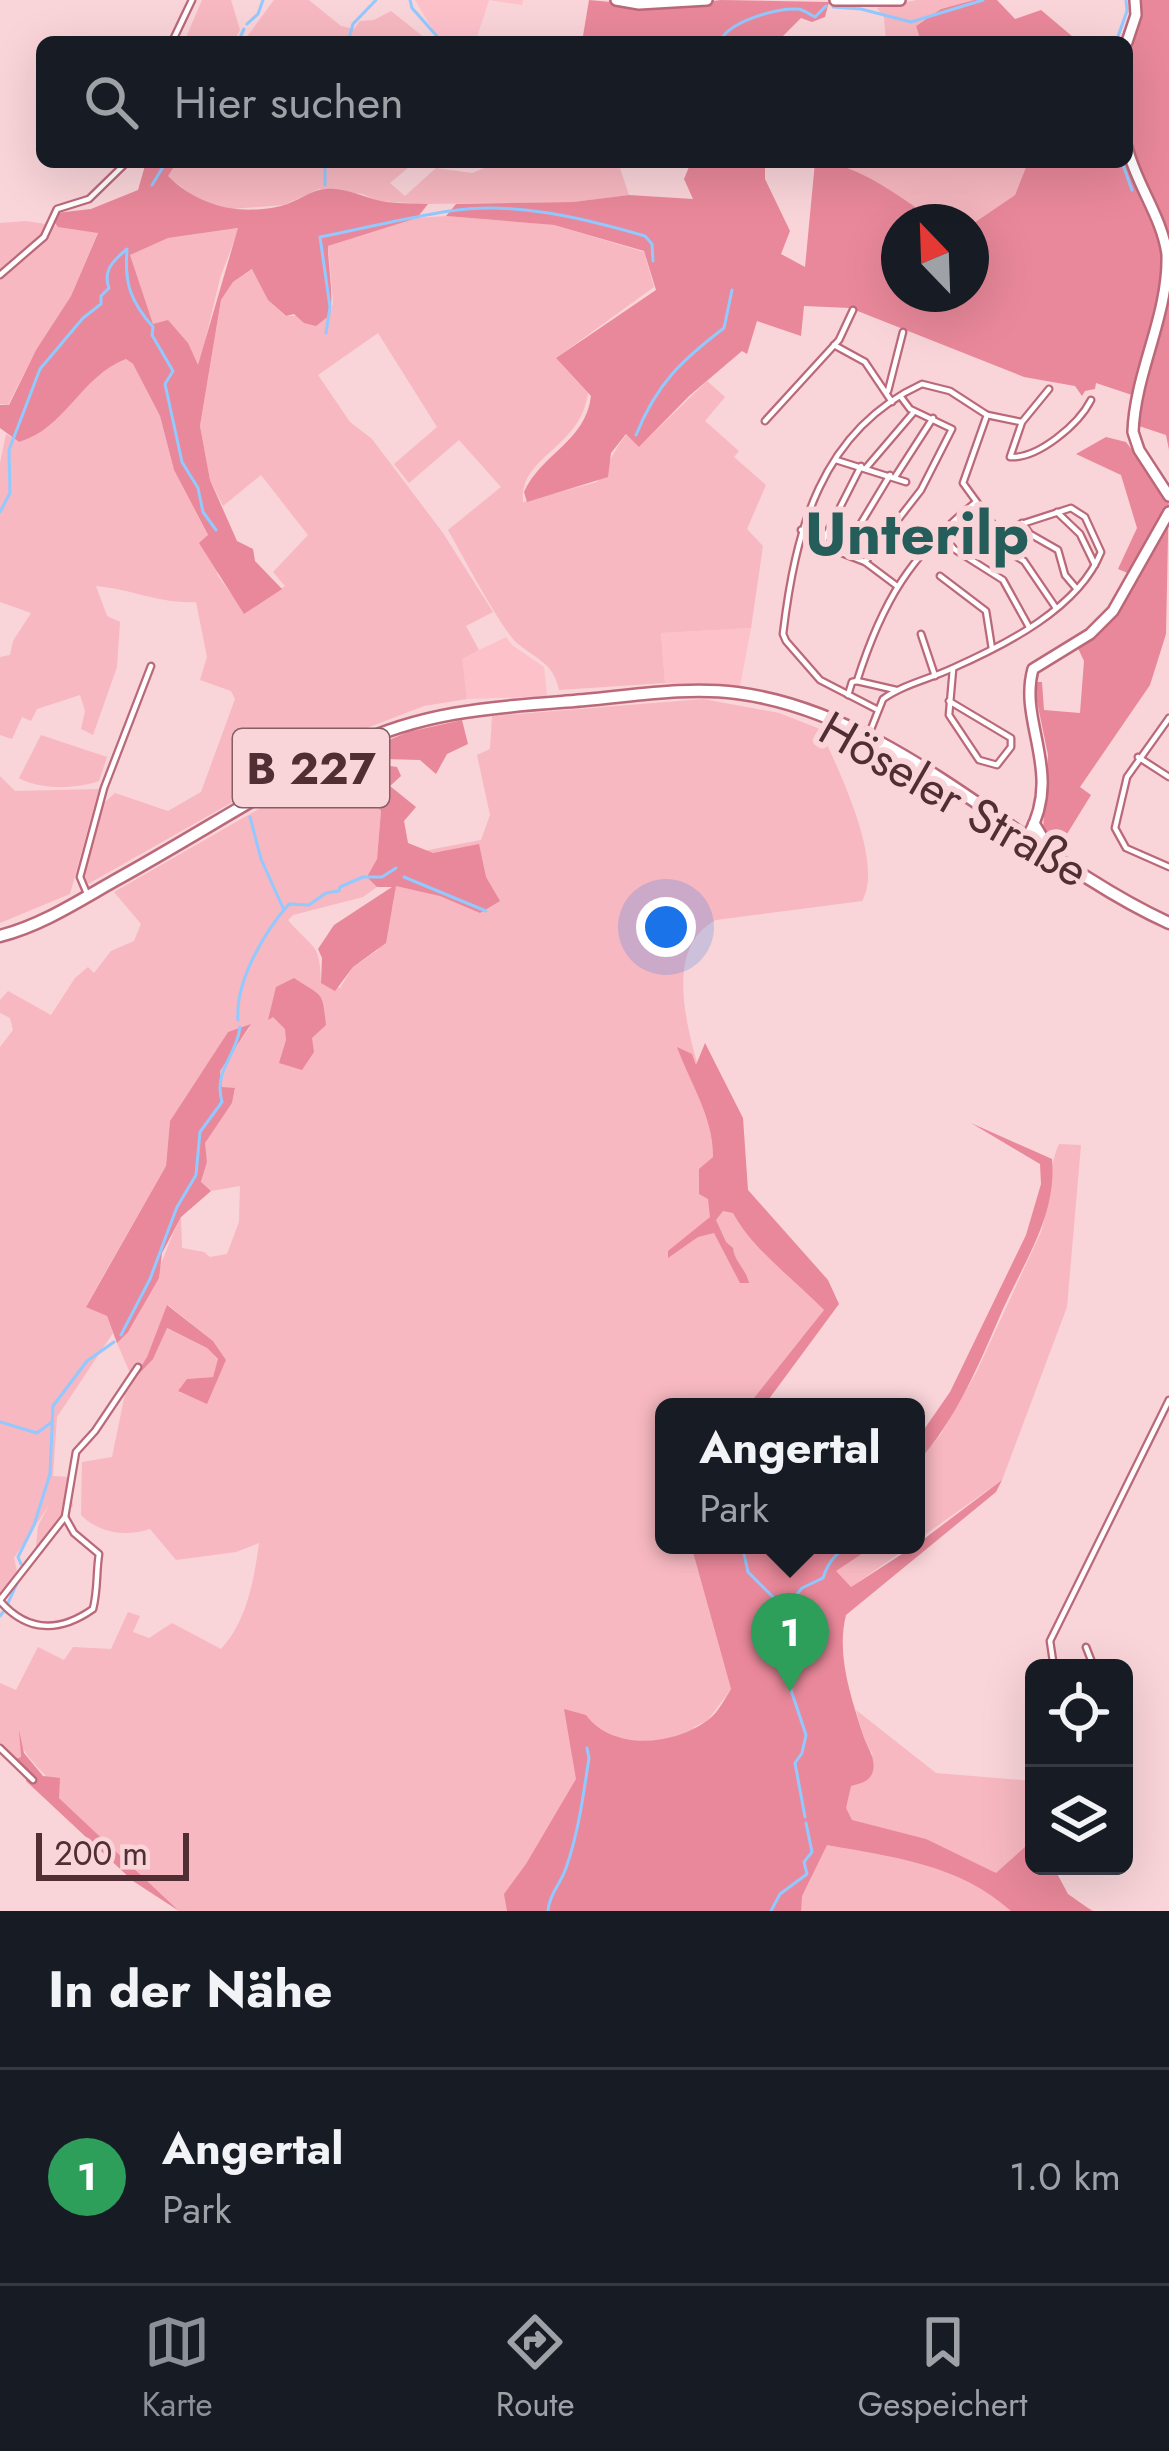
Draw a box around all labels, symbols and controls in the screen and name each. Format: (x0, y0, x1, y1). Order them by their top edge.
search box (36, 36, 1133, 168)
icon: search (78, 69, 144, 135)
text: Hier suchen (174, 70, 404, 135)
north arrow (881, 204, 989, 312)
district label: Unterilp (805, 490, 1029, 577)
street label: Höseler Straße (806, 694, 1101, 904)
road number: B 227 (233, 729, 389, 807)
your location (636, 897, 696, 957)
popup (655, 1398, 925, 1554)
text: Angertal (699, 1415, 881, 1480)
text: Park (699, 1480, 769, 1537)
pin: 1 (751, 1593, 829, 1692)
map controls (1025, 1659, 1133, 1875)
button: locate (1025, 1659, 1133, 1767)
button: layers (1025, 1767, 1133, 1875)
scale bar (36, 1827, 189, 1880)
text: 200 m (54, 1830, 148, 1877)
text: In der Nähe (48, 1952, 332, 2026)
text: Angertal (162, 2116, 343, 2181)
text: 1 (77, 2148, 97, 2205)
text: 1.0 km (1009, 2148, 1121, 2205)
text: Park (162, 2181, 232, 2238)
tab: Karte (142, 2309, 212, 2428)
tab: Route (496, 2309, 574, 2428)
tab: Gespeichert (858, 2309, 1027, 2428)

